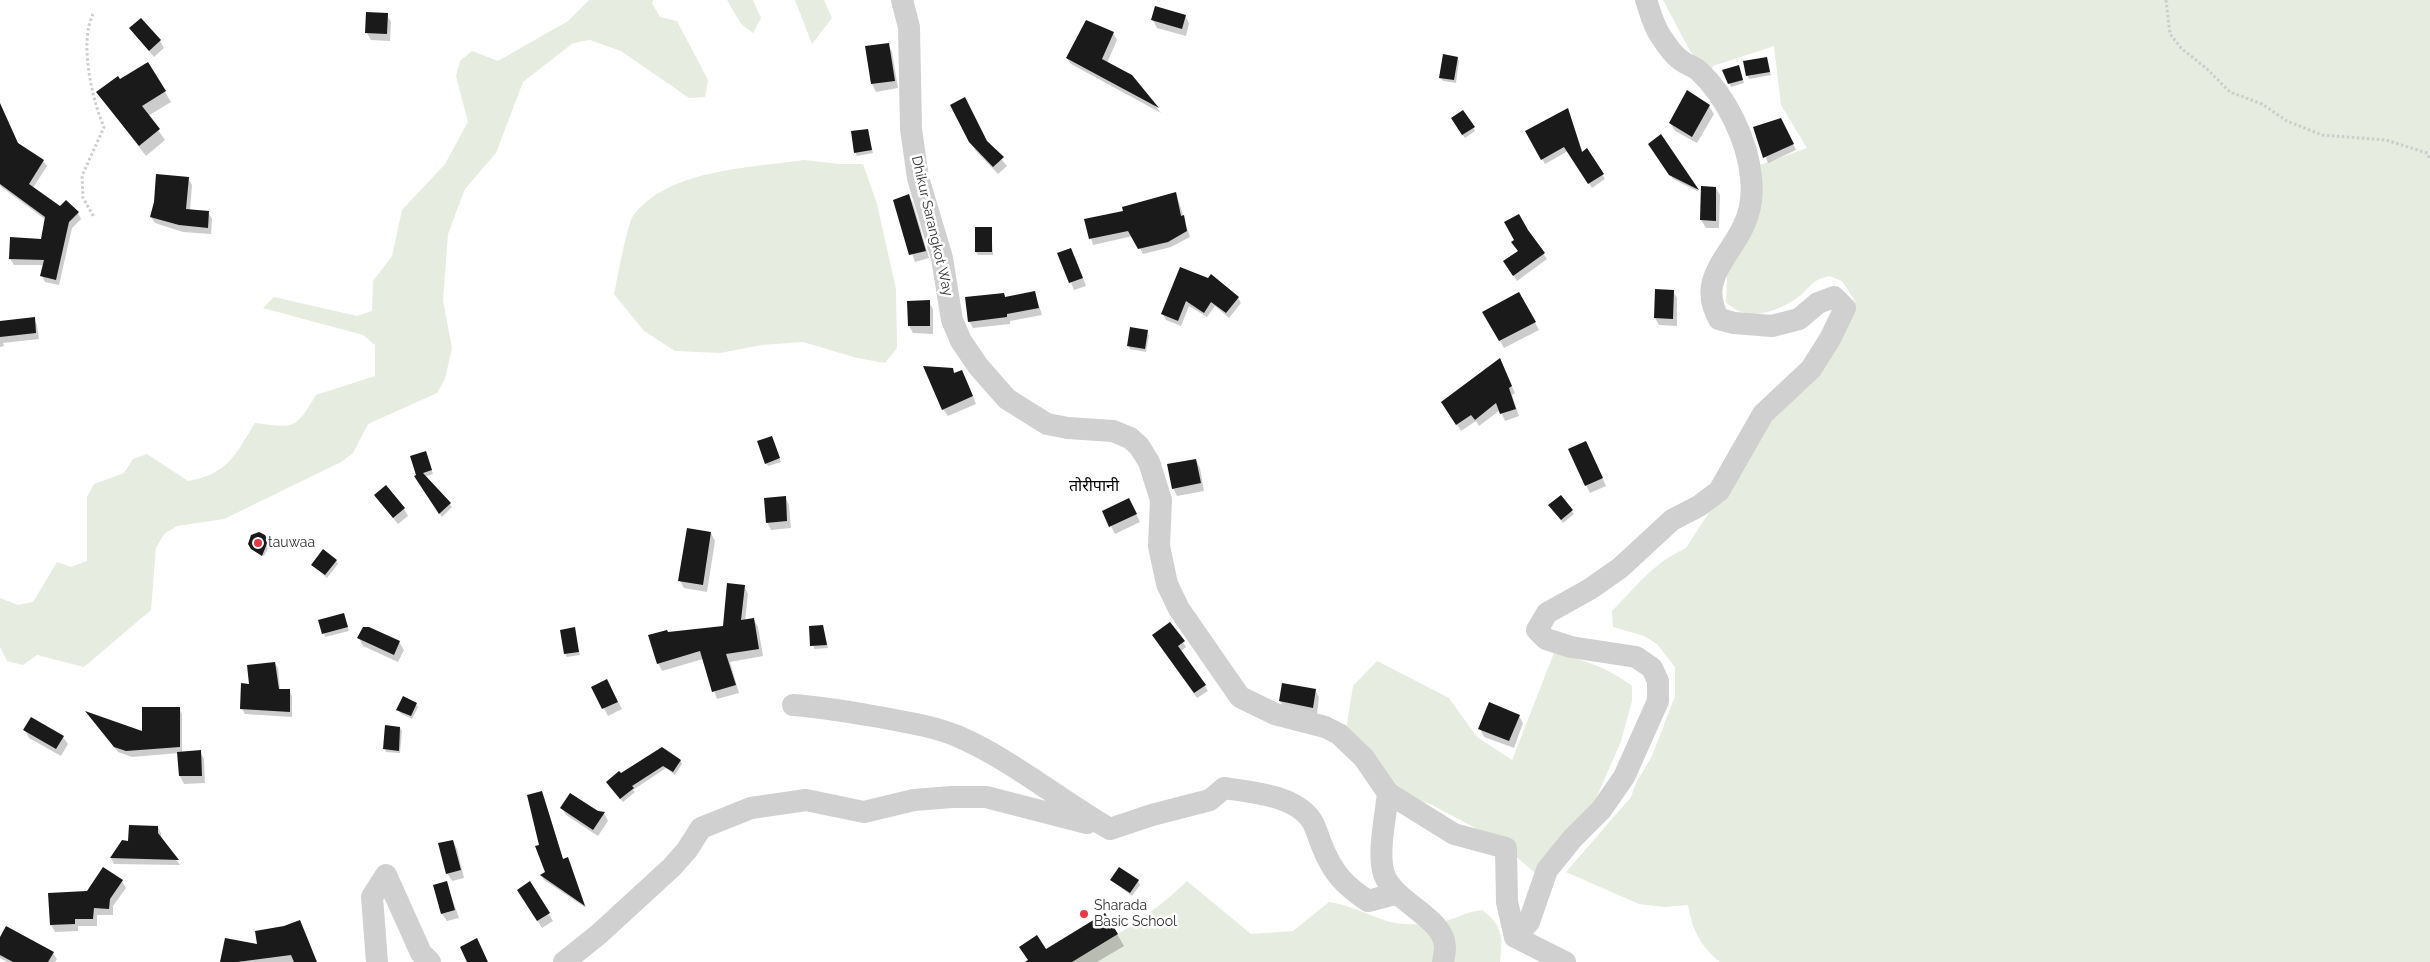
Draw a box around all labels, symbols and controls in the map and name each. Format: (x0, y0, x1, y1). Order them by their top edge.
street label: Dhikur Sarangkot Way (908, 154, 956, 298)
district label: तोरीपानी (1069, 476, 1119, 496)
place label: tauwaa (268, 535, 315, 551)
marker: tauwaa (252, 537, 264, 549)
place label: Sharada Basic School (1094, 898, 1177, 930)
marker: Sharada Basic School (1078, 908, 1090, 920)

